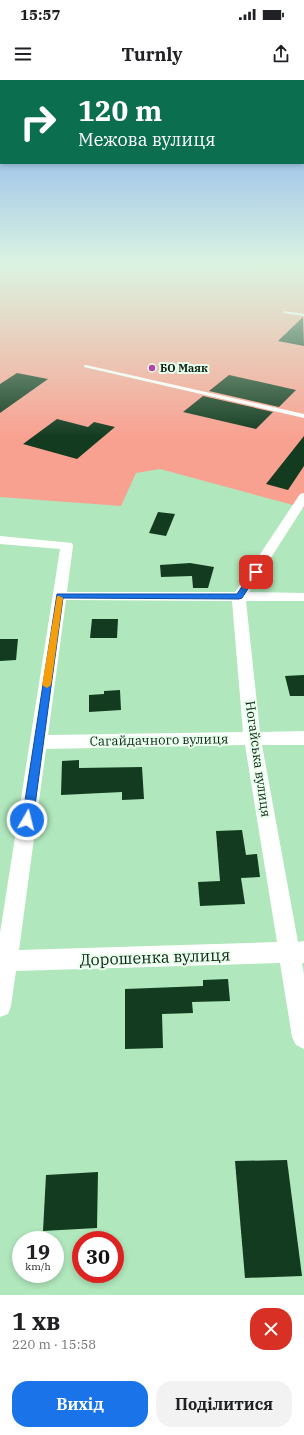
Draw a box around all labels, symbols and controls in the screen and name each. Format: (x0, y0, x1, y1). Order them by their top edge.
text: 15:57 (20, 5, 61, 24)
icon: menu (12, 43, 34, 65)
text: Turnly (121, 43, 183, 66)
icon: share (270, 43, 292, 65)
text: 120 m (78, 92, 162, 129)
icon: right (12, 96, 64, 148)
text: Межова вулиця (78, 128, 216, 151)
place label: БО Маяк (160, 361, 208, 375)
marker: БО Маяк (147, 363, 157, 373)
pin (239, 555, 273, 589)
icon: arrive (245, 561, 267, 583)
street label: Ногайська вулиця (241, 700, 275, 818)
street label: Сагайдачного вулиця (89, 730, 229, 750)
position arrow (6, 799, 48, 841)
street label: Дорошенка вулиця (79, 944, 231, 970)
speed limit sign: 30 (72, 1231, 124, 1283)
text: 19 (26, 1238, 50, 1265)
text: km/h (25, 1260, 51, 1273)
text: 1 хв (12, 1305, 60, 1337)
button: close (250, 1308, 292, 1350)
text: 220 m · 15:58 (12, 1336, 96, 1353)
button: Вихід (12, 1381, 148, 1427)
button: Поділитися (156, 1381, 292, 1427)

